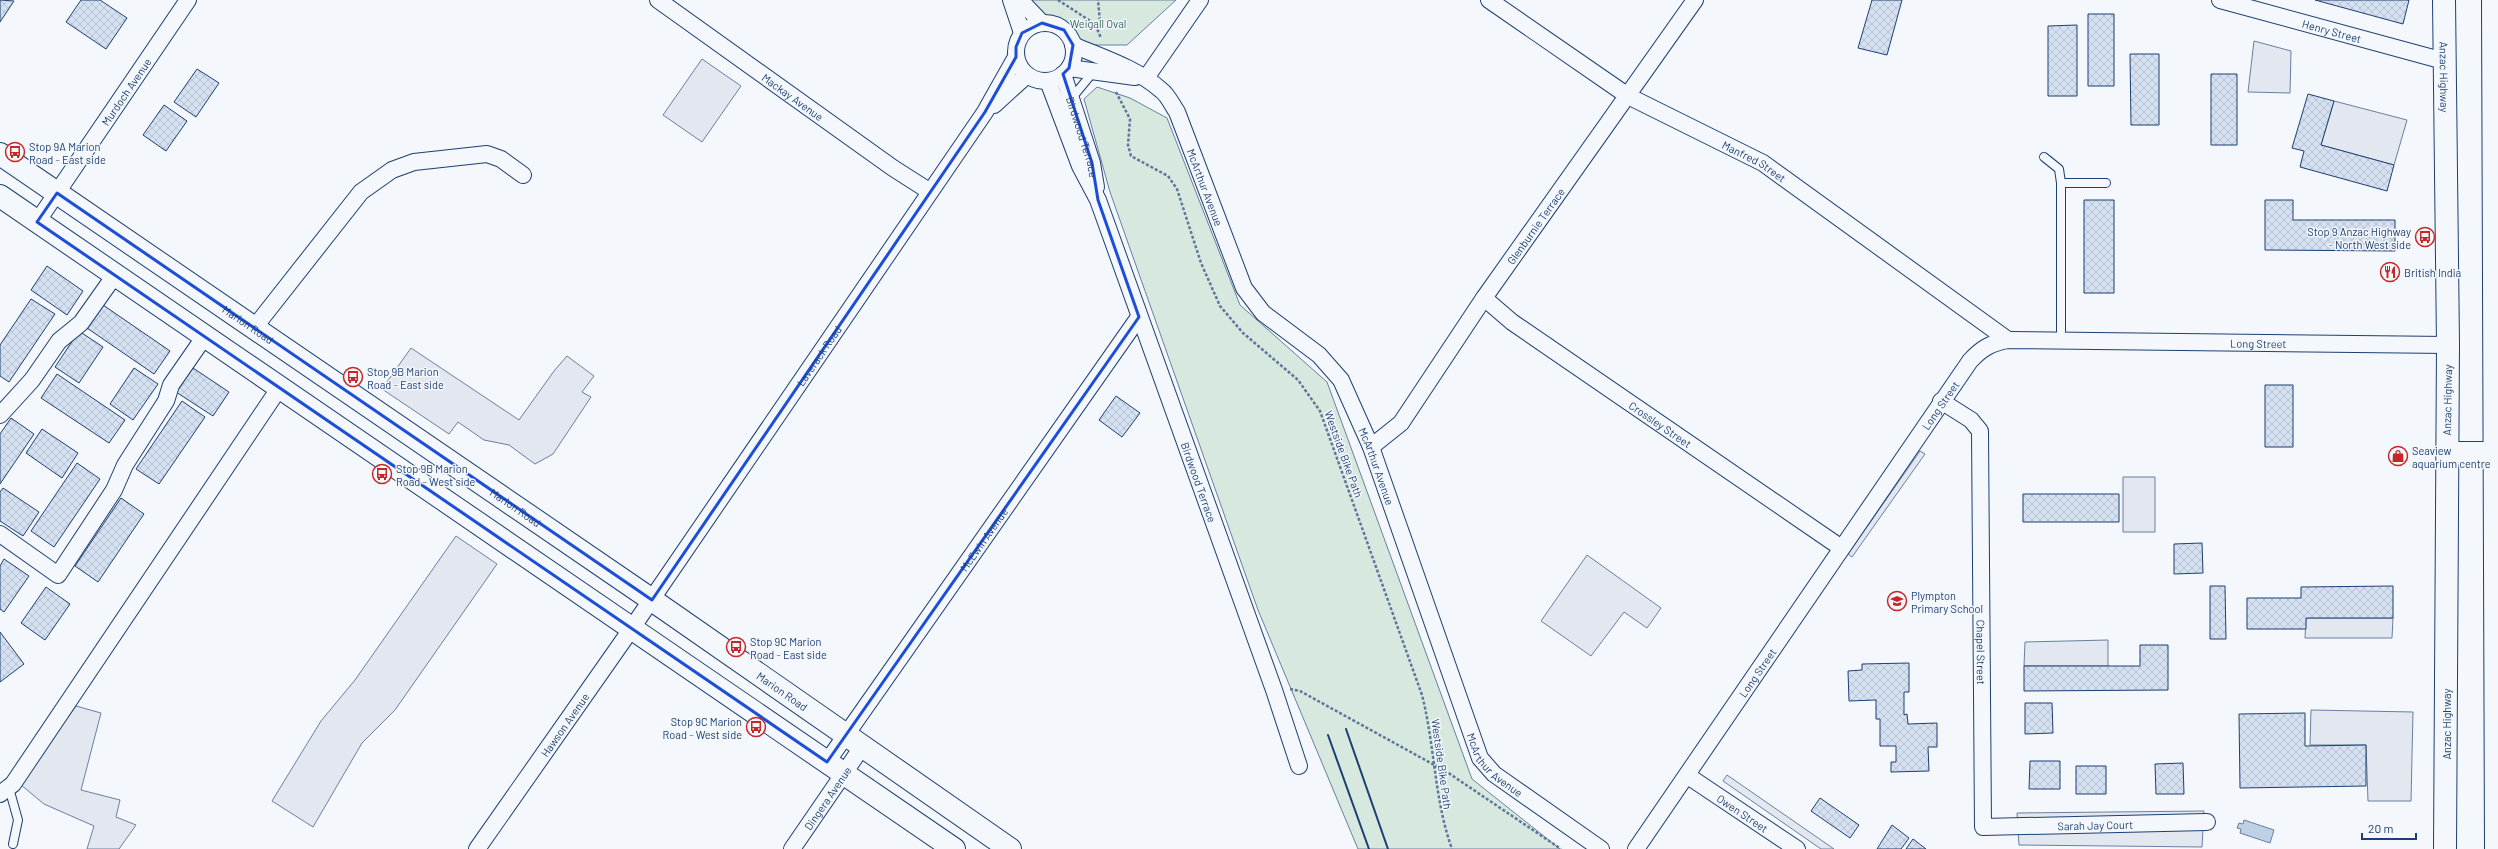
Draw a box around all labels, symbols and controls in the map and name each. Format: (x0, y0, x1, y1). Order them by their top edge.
street label: Henry Street (2301, 16, 2363, 45)
park label: Weigall Oval (1070, 17, 1126, 30)
street label: Anzac Highway (2438, 41, 2452, 113)
street label: Murdoch Avenue (98, 55, 153, 128)
street label: Mackay Avenue (760, 70, 826, 123)
street label: Birdwood Terrace (1064, 95, 1101, 178)
street label: Manfred Street (1720, 137, 1789, 184)
place label: Stop 9A Marion Road - East side (29, 140, 106, 166)
bus stop icon: Stop 9A Marion Road - East side (4, 141, 26, 163)
street label: McArthur Avenue (1185, 147, 1226, 228)
street label: Glenburnie Terrace (1504, 185, 1567, 266)
place label: Stop 9 Anzac Highway - North West side (2307, 225, 2411, 251)
bus stop icon: Stop 9 Anzac Highway - North West side (2414, 226, 2436, 248)
restaurant icon: British India (2379, 261, 2401, 283)
place label: British India (2404, 266, 2461, 279)
street label: Marion Road (220, 302, 276, 346)
street label: Laverack Road (793, 323, 844, 388)
street label: Long Street (2230, 336, 2287, 350)
street label: Anzac Highway (2440, 364, 2454, 436)
place label: Stop 9B Marion Road - East side (367, 365, 444, 391)
bus stop icon: Stop 9B Marion Road - East side (342, 366, 364, 388)
street label: Long Street (1919, 378, 1961, 432)
street label: Crossley Street (1627, 398, 1694, 450)
street label: Westside Bike Path (1322, 409, 1366, 499)
street label: McArthur Avenue (1357, 425, 1397, 507)
street label: Birdwood Terrace (1179, 440, 1220, 524)
place label: Seaview aquarium centre (2412, 444, 2491, 470)
shop icon: Seaview aquarium centre (2387, 445, 2409, 467)
place label: Stop 9B Marion Road - West side (396, 462, 476, 488)
bus stop icon: Stop 9B Marion Road - West side (371, 463, 393, 485)
street label: Marion Road (488, 485, 544, 529)
street label: McEwin Avenue (957, 505, 1010, 573)
place label: Plympton Primary School (1911, 589, 1983, 615)
school or university icon: Plympton Primary School (1886, 590, 1908, 612)
street label: Chapel Street (1975, 620, 1988, 685)
place label: Stop 9C Marion Road - East side (750, 635, 827, 661)
bus stop icon: Stop 9C Marion Road - East side (725, 636, 747, 658)
street label: Long Street (1736, 645, 1778, 699)
street label: Marion Road (755, 669, 810, 713)
street label: Anzac Highway (2440, 688, 2453, 760)
street label: Hawson Avenue (537, 690, 591, 759)
place label: Stop 9C Marion Road - West side (663, 715, 742, 741)
bus stop icon: Stop 9C Marion Road - West side (745, 716, 767, 738)
street label: Westside Bike Path (1429, 718, 1455, 810)
street label: McArthur Avenue (1465, 731, 1526, 799)
street label: Dingera Avenue (801, 764, 853, 832)
street label: Owen Street (1715, 791, 1771, 834)
scale bar (2362, 815, 2416, 841)
street label: Sarah Jay Court (2057, 817, 2133, 832)
text: 20 m (2368, 821, 2394, 835)

